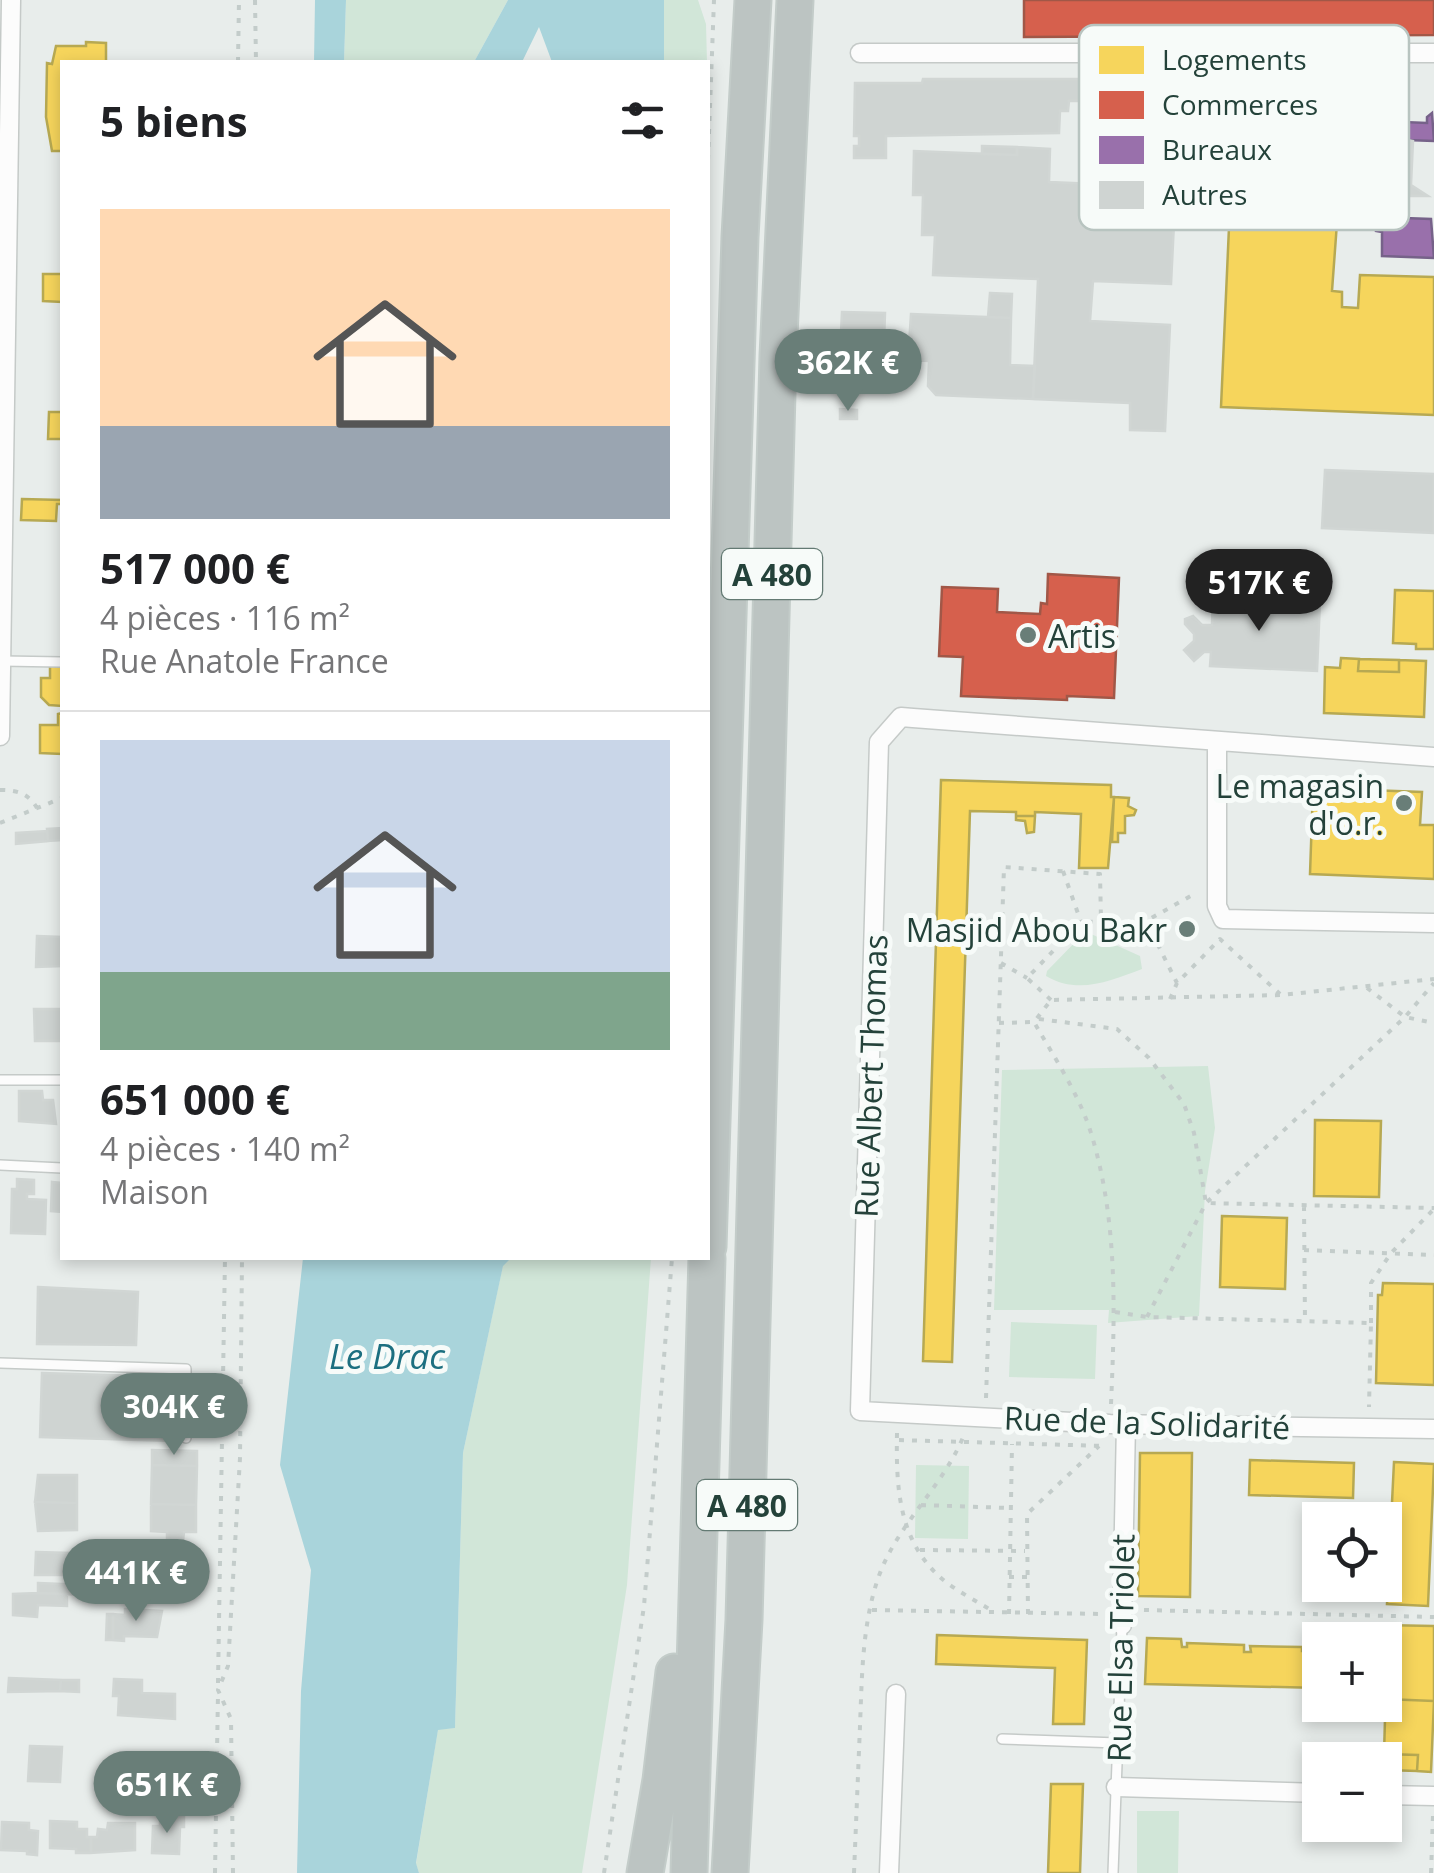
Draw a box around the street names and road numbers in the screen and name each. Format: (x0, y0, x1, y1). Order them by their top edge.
road number: A 480 (722, 549, 822, 599)
street label: Rue Albert Thomas (844, 934, 896, 1218)
street label: Rue de la Solidarité (1003, 1396, 1291, 1448)
road number: A 480 (697, 1480, 797, 1530)
street label: Rue Elsa Triolet (1097, 1533, 1143, 1763)

